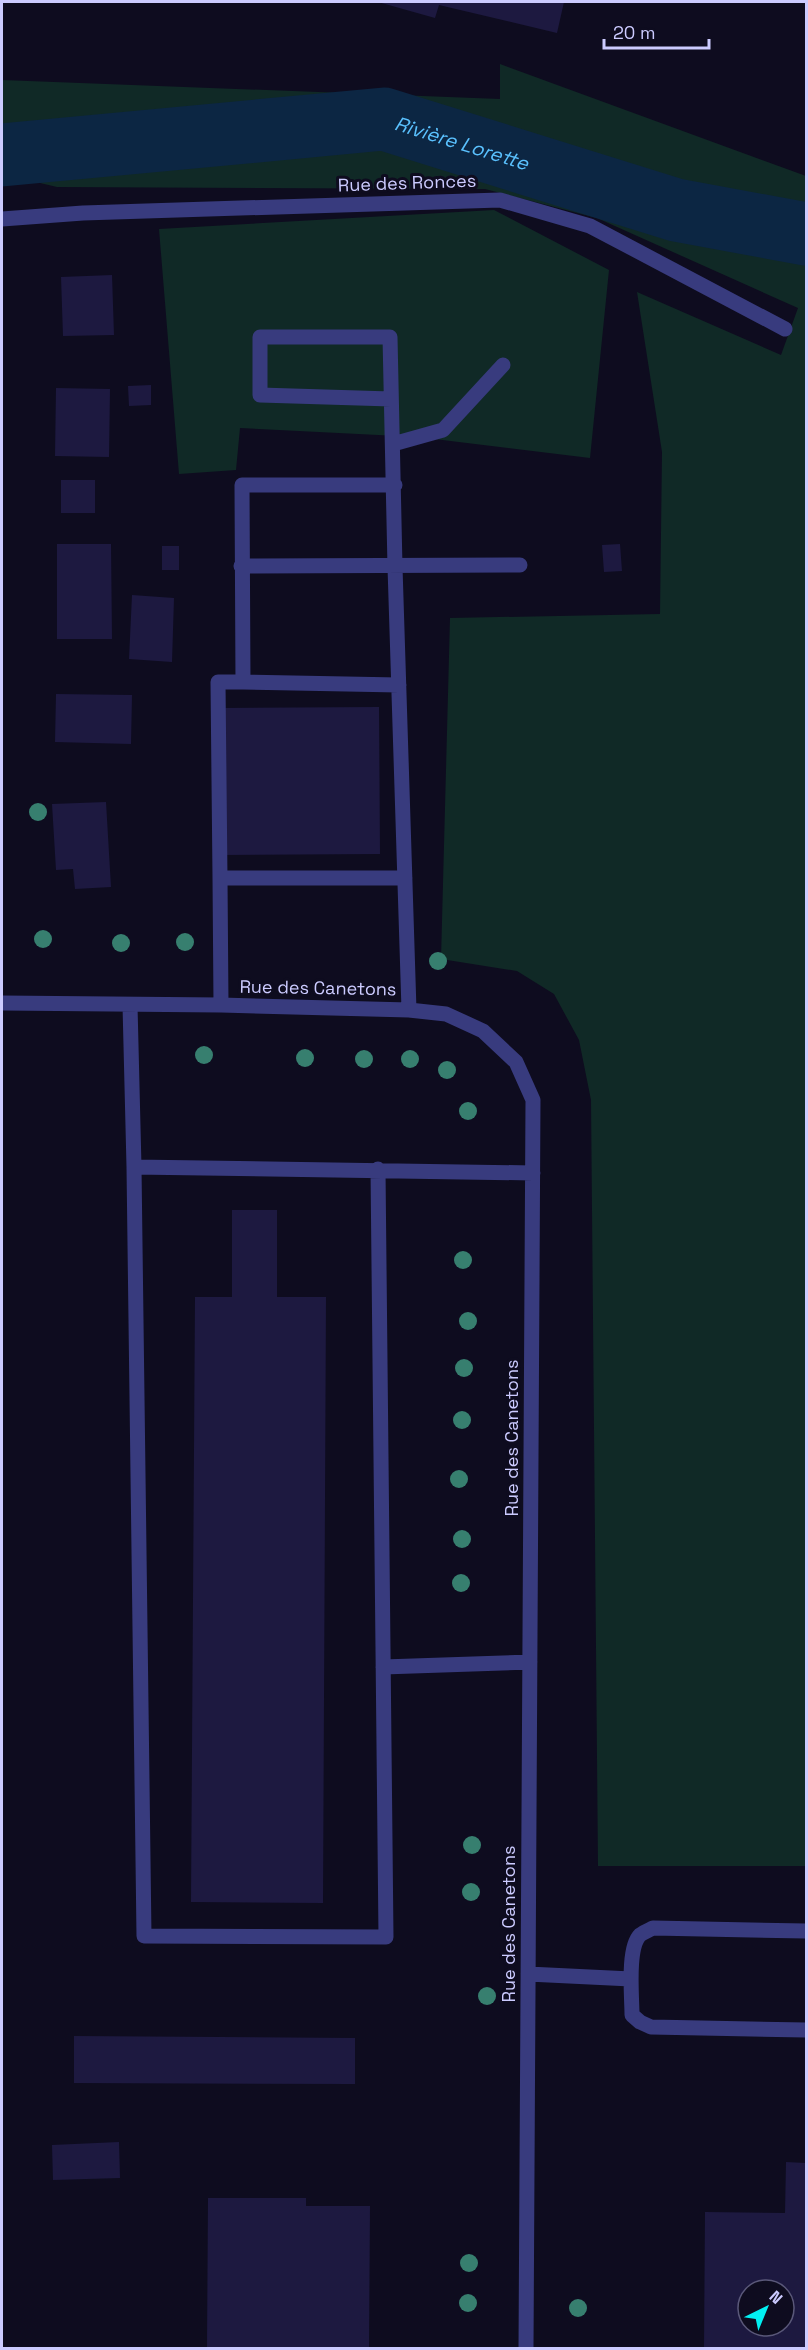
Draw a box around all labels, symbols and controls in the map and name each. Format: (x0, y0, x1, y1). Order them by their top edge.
scale bar (604, 12, 709, 50)
text: 20 m (613, 21, 656, 44)
water label: Rivière Lorette (391, 110, 533, 177)
street label: Rue des Ronces (337, 169, 477, 196)
street label: Rue des Canetons (239, 975, 397, 1000)
street label: Rue des Canetons (500, 1360, 523, 1516)
street label: Rue des Canetons (497, 1846, 520, 2002)
north arrow (736, 2278, 796, 2338)
text: N (765, 2286, 787, 2309)

